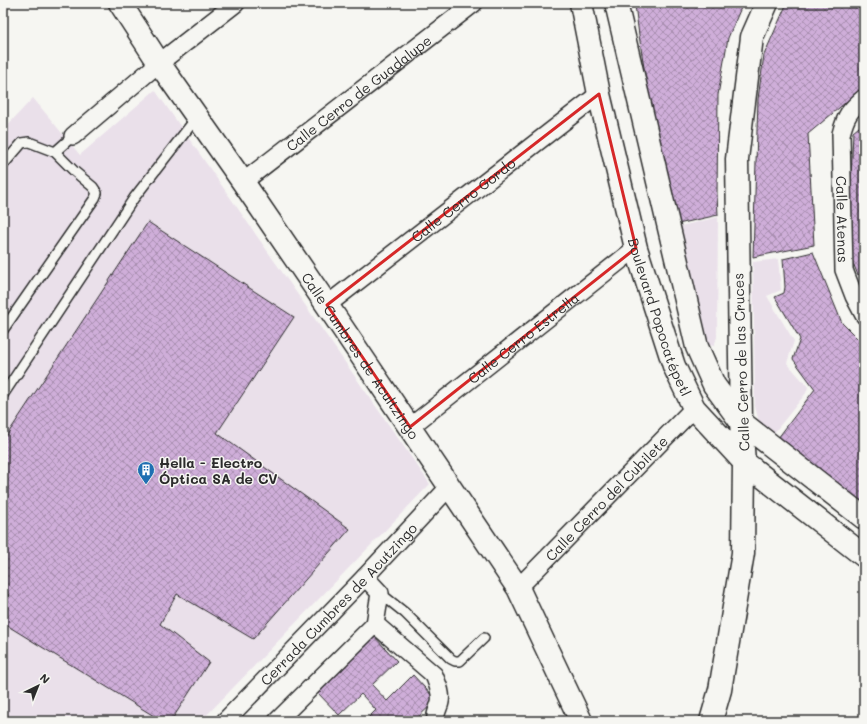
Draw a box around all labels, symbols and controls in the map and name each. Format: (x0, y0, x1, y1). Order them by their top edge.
street label: Calle Cerro de Guadalupe (282, 30, 435, 155)
street label: Calle Cerro Gordo (407, 153, 519, 246)
street label: Calle Atenas (832, 176, 853, 263)
street label: Boulevard Popocatépetl (624, 236, 696, 399)
street label: Calle Cumbres de Acultzingo (298, 268, 424, 443)
street label: Calle Cerro de las Cruces (728, 273, 754, 451)
street label: Calle Cerro Estrella (463, 288, 582, 388)
street label: Calle Cerro del Cubilete (541, 431, 672, 565)
place label: Hella - Electro Óptica SA de CV (159, 453, 278, 488)
building icon: Hella - Electro Óptica SA de CV (136, 460, 156, 485)
street label: Cerrada Cumbres de Acutzingo (256, 518, 421, 689)
north arrow (18, 666, 58, 706)
text: N (37, 670, 53, 687)

